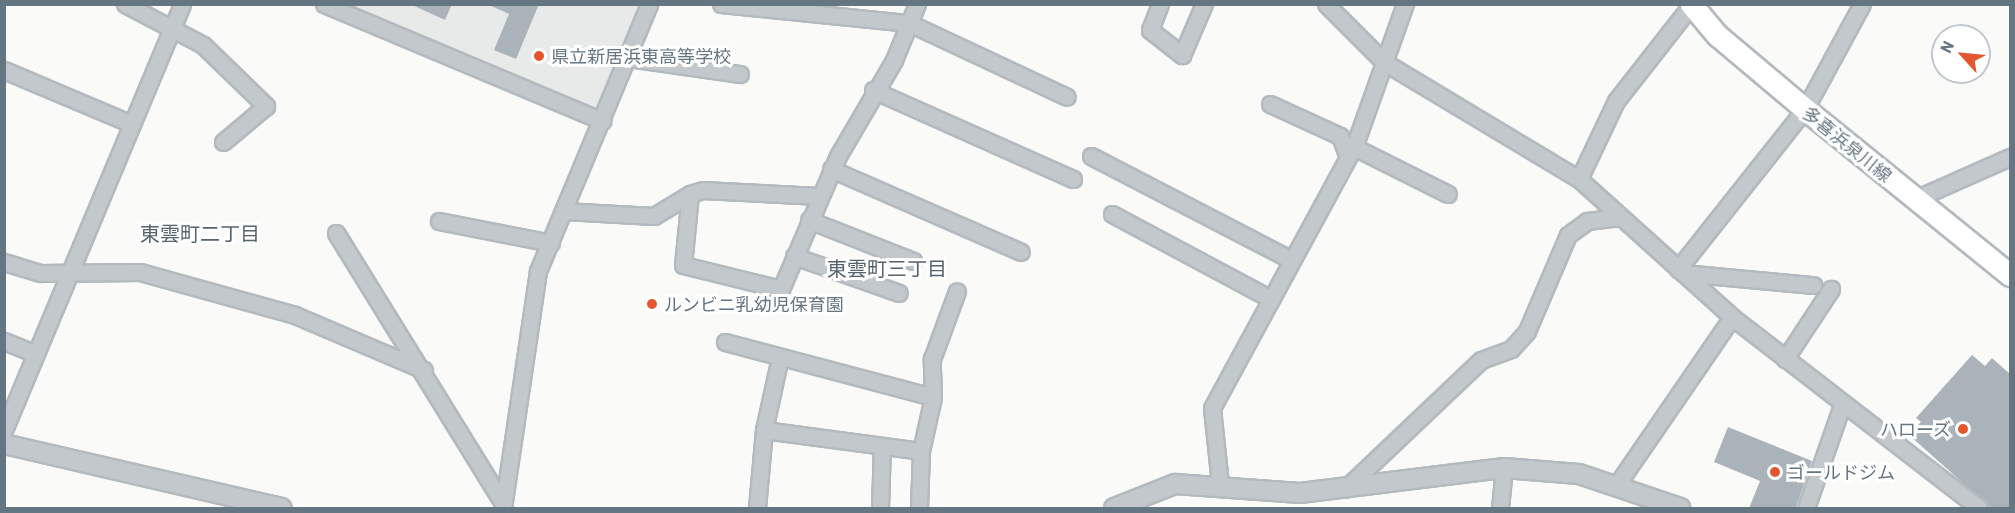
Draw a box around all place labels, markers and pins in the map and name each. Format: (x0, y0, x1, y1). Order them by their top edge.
place label: 県立新居浜東高等学校 (551, 45, 731, 67)
marker: 県立新居浜東高等学校 (532, 49, 546, 63)
place label: ルンビニ乳幼児保育園 (664, 293, 844, 315)
marker: ルンビニ乳幼児保育園 (645, 297, 659, 311)
place label: ハローズ (1879, 418, 1951, 440)
marker: ハローズ (1956, 422, 1970, 436)
place label: ゴールドジム (1787, 461, 1895, 483)
marker: ゴールドジム (1768, 465, 1782, 479)

